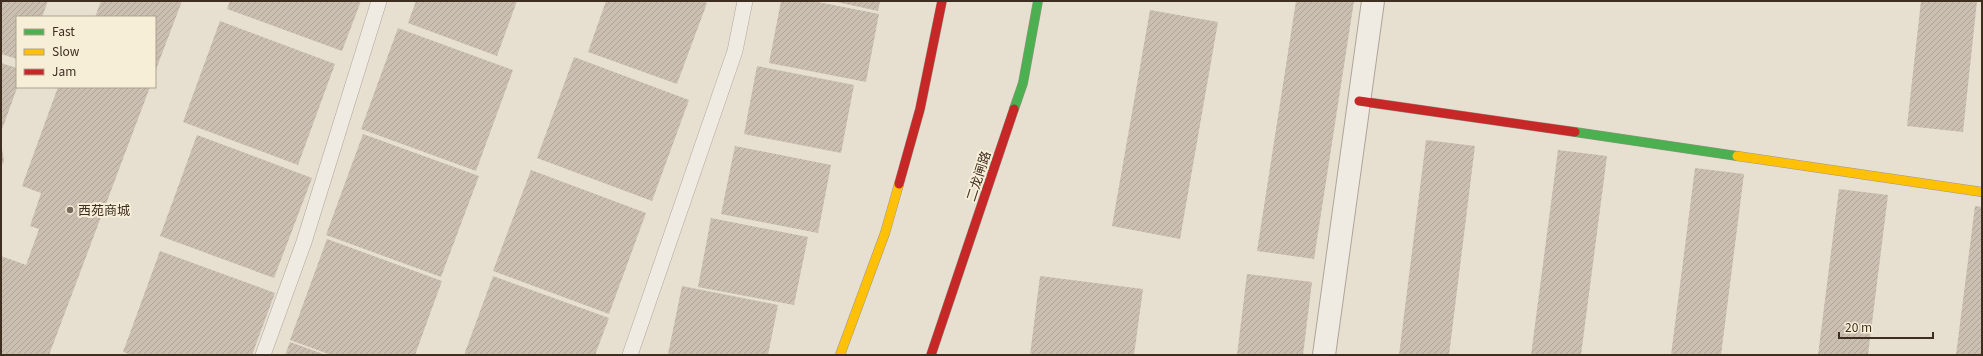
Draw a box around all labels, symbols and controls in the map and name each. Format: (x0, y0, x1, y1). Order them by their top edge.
legend (16, 16, 156, 88)
text: Fast (52, 22, 75, 39)
text: Slow (52, 42, 80, 59)
text: Jam (52, 62, 76, 79)
street label: 二龙闸路 (960, 148, 995, 204)
place label: 西苑商城 (78, 200, 130, 219)
marker: 西苑商城 (65, 205, 75, 215)
scale bar (1839, 314, 1933, 340)
text: 20 m (1845, 318, 1872, 335)

